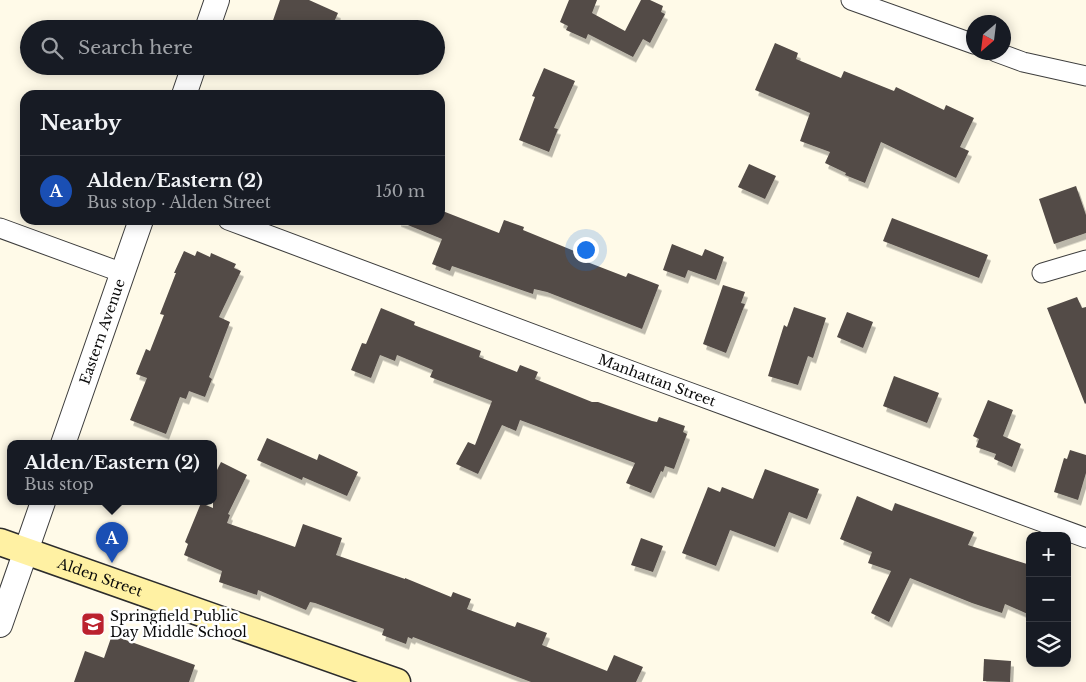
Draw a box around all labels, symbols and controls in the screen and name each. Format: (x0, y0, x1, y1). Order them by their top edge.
north arrow (966, 15, 1011, 60)
search box (20, 20, 445, 75)
icon: search (38, 34, 66, 62)
text: Search here (78, 36, 193, 59)
text: Nearby (40, 110, 121, 136)
text: Alden/Eastern (2) (87, 169, 263, 192)
text: A (50, 181, 62, 201)
text: 150 m (376, 181, 425, 201)
text: Bus stop · Alden Street (87, 192, 271, 212)
your location (573, 237, 599, 263)
street label: Eastern Avenue (75, 276, 129, 387)
street label: Manhattan Street (596, 350, 719, 411)
popup (7, 440, 217, 505)
text: Alden/Eastern (2) (24, 451, 200, 474)
text: Bus stop (24, 474, 94, 494)
pin: A (96, 522, 128, 563)
map controls (1026, 532, 1071, 667)
button: + (1026, 532, 1071, 577)
street label: Alden Street (54, 554, 145, 601)
button: − (1026, 577, 1071, 622)
place label: Springfield Public Day Middle School (110, 607, 247, 641)
school or university icon: Springfield Public Day Middle School (80, 611, 106, 637)
button: layers (1026, 622, 1071, 667)

